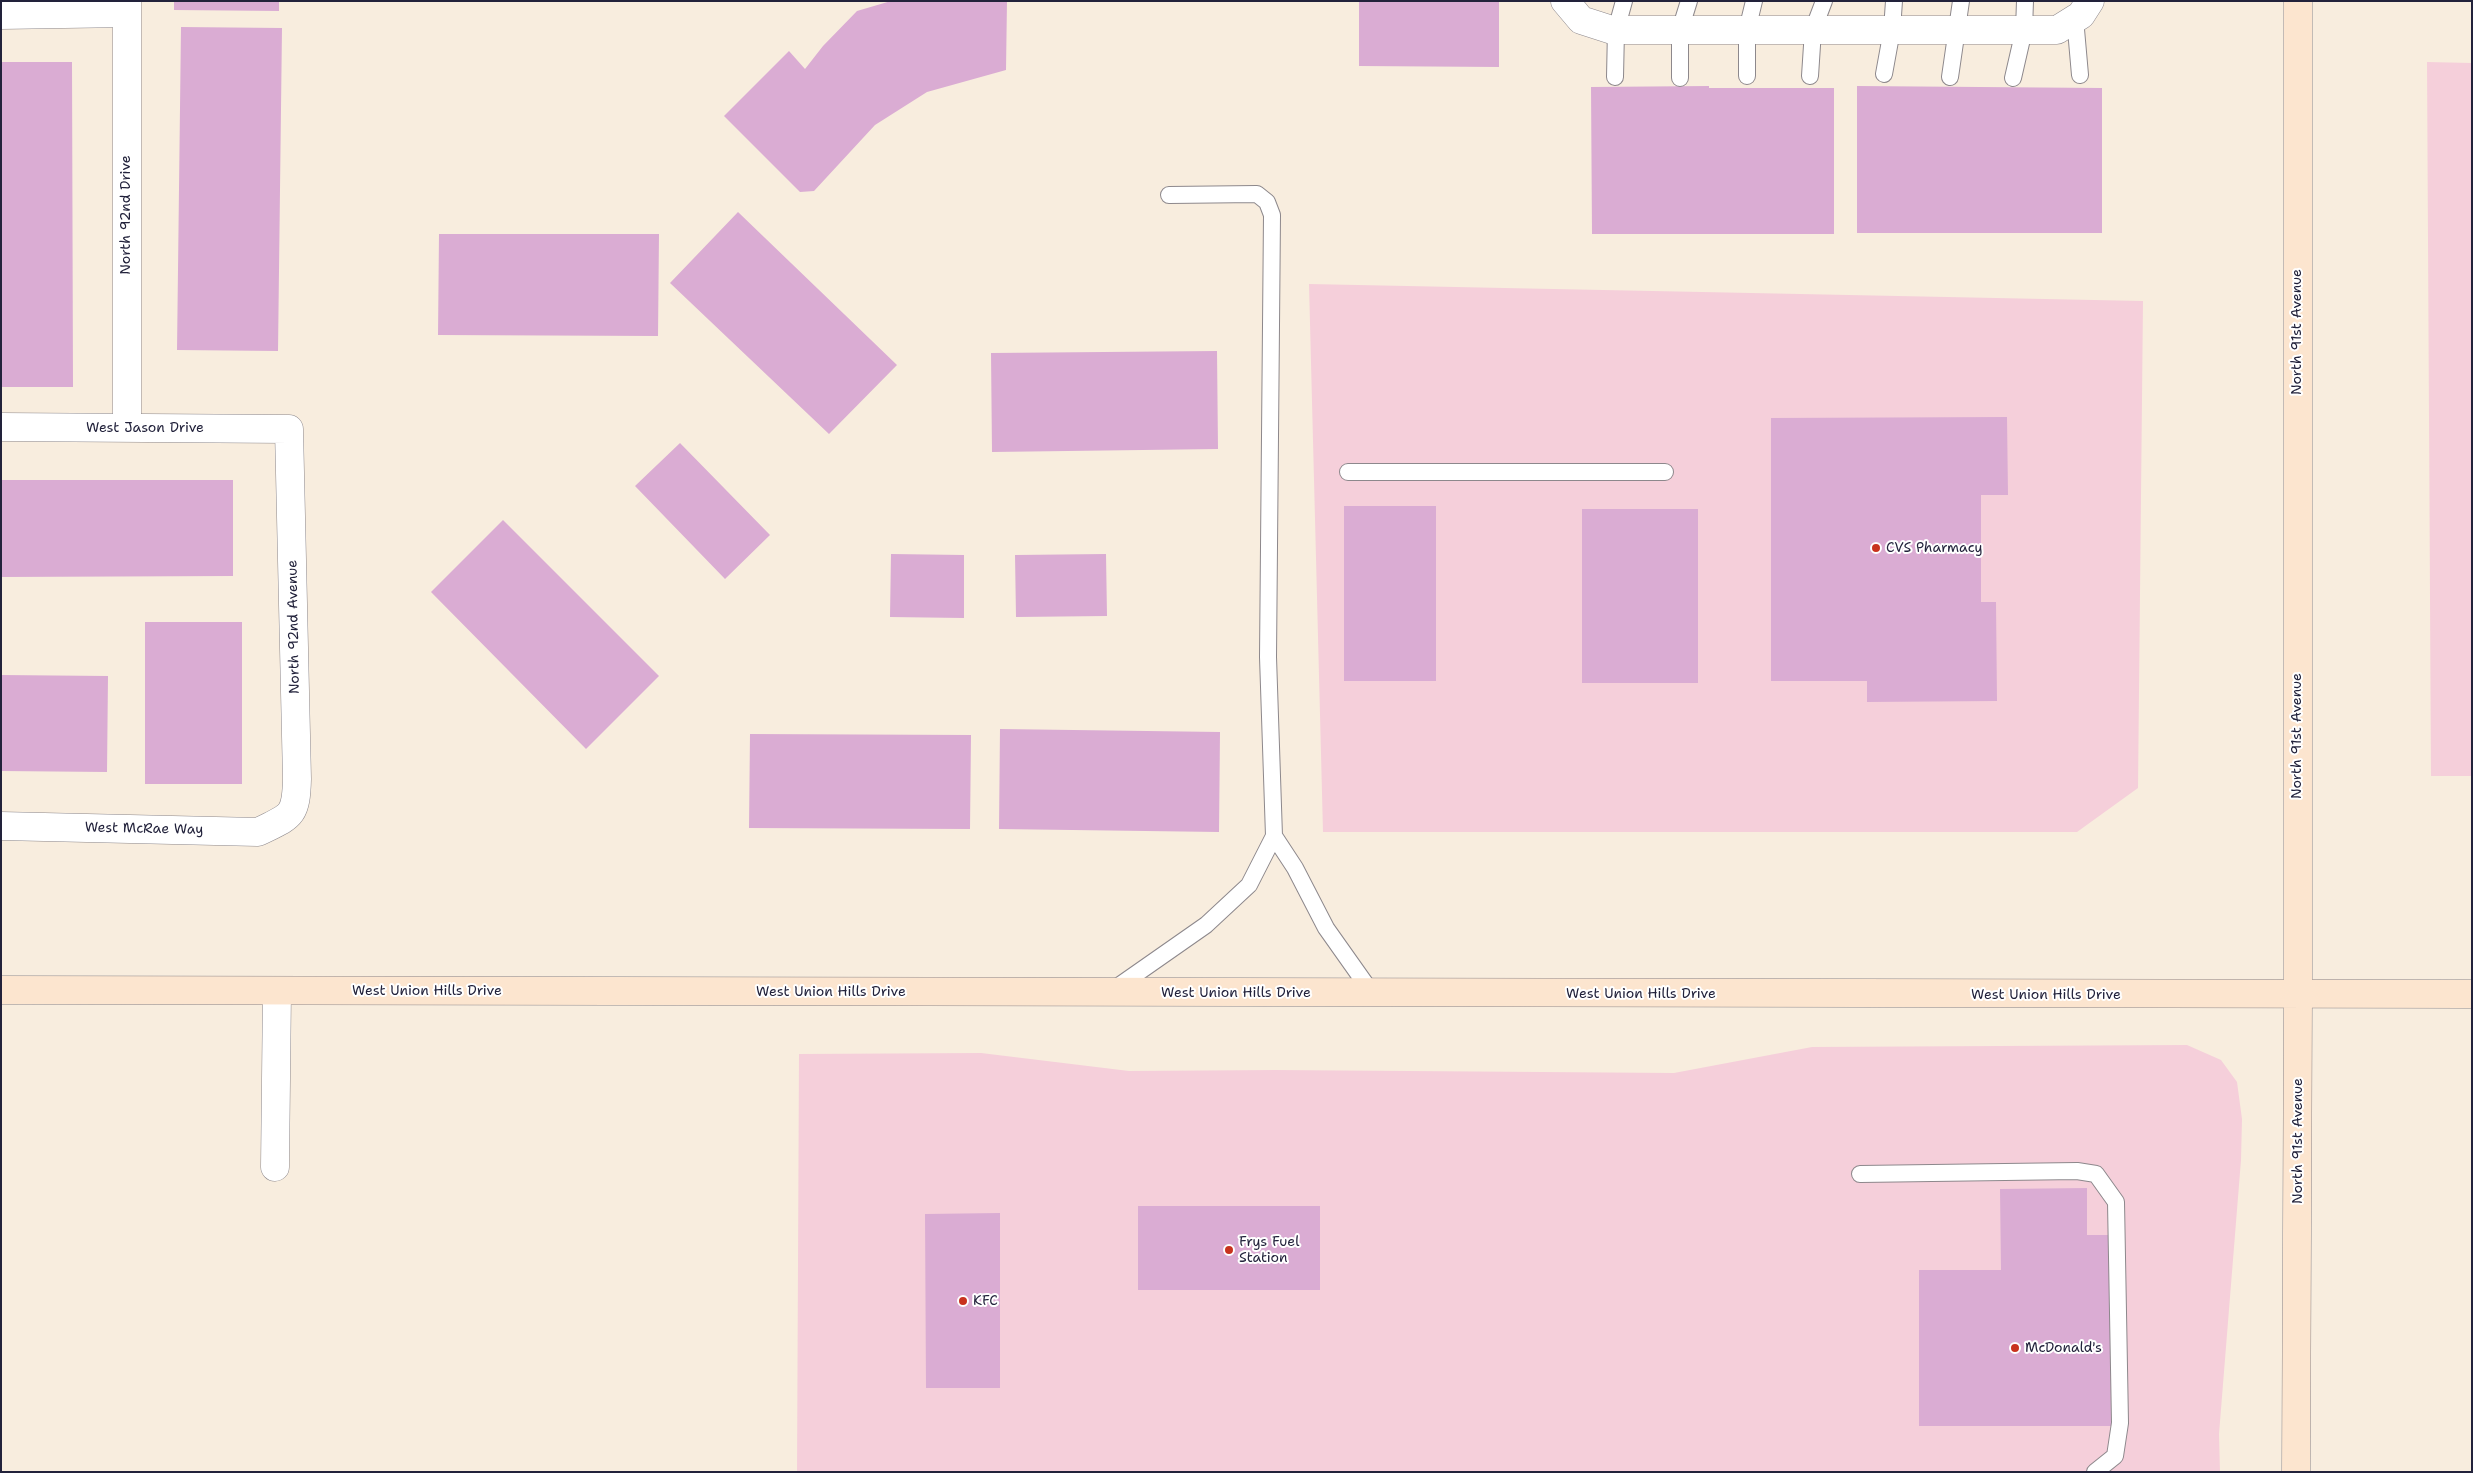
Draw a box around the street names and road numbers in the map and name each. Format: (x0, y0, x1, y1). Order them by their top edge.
street label: North 92nd Drive (118, 155, 134, 275)
street label: North 91st Avenue (2289, 269, 2305, 395)
street label: West Jason Drive (86, 420, 204, 436)
street label: North 92nd Avenue (284, 560, 304, 694)
street label: North 91st Avenue (2289, 673, 2305, 799)
street label: West McRae Way (85, 820, 203, 838)
street label: West Union Hills Drive (352, 983, 502, 999)
street label: West Union Hills Drive (756, 984, 906, 1000)
street label: West Union Hills Drive (1161, 985, 1311, 1001)
street label: West Union Hills Drive (1566, 986, 1716, 1002)
street label: West Union Hills Drive (1971, 987, 2121, 1003)
street label: North 91st Avenue (2290, 1078, 2306, 1204)

